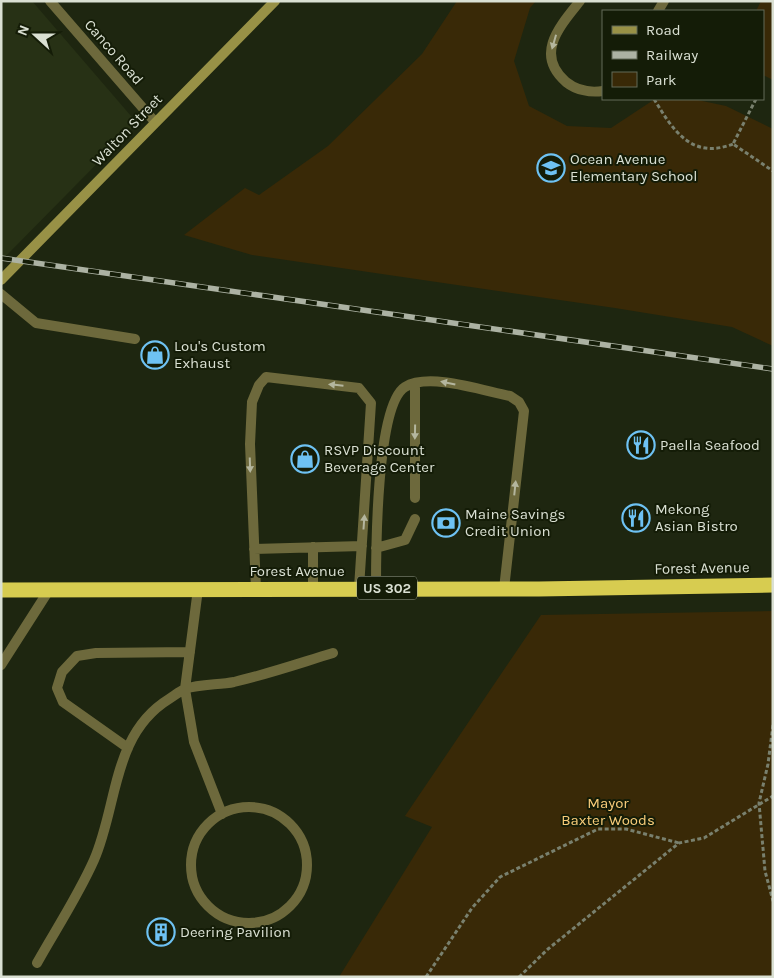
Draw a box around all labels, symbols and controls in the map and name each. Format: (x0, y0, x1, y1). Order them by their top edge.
north arrow (10, 10, 60, 60)
legend (602, 10, 764, 100)
street label: Canco Road (81, 16, 147, 88)
text: Road (646, 21, 681, 39)
text: N (14, 23, 33, 38)
one-way arrow (549, 35, 557, 50)
text: Railway (646, 46, 698, 64)
text: Park (646, 71, 676, 89)
street label: Walton Street (88, 90, 166, 170)
place label: Ocean Avenue Elementary School (570, 150, 697, 185)
school or university icon: Ocean Avenue Elementary School (536, 153, 566, 183)
place label: Lou's Custom Exhaust (174, 337, 266, 372)
shop icon: Lou's Custom Exhaust (140, 340, 170, 370)
one-way arrow (440, 379, 455, 387)
one-way arrow (328, 381, 344, 389)
one-way arrow (411, 424, 419, 440)
restaurant icon: Paella Seafood (626, 430, 656, 460)
place label: Paella Seafood (660, 436, 760, 454)
place label: RSVP Discount Beverage Center (324, 441, 435, 476)
shop icon: RSVP Discount Beverage Center (290, 444, 320, 474)
one-way arrow (247, 457, 255, 473)
one-way arrow (511, 480, 519, 496)
place label: Mekong Asian Bistro (655, 500, 738, 535)
restaurant icon: Mekong Asian Bistro (621, 503, 651, 533)
place label: Maine Savings Credit Union (465, 505, 565, 540)
bank icon: Maine Savings Credit Union (431, 508, 461, 538)
one-way arrow (360, 514, 368, 530)
street label: Forest Avenue (654, 558, 750, 578)
street label: Forest Avenue (249, 562, 345, 580)
road number: US 302 (357, 576, 417, 600)
park label: Mayor Baxter Woods (561, 794, 655, 829)
building icon: Deering Pavilion (146, 917, 176, 947)
place label: Deering Pavilion (180, 923, 291, 941)

